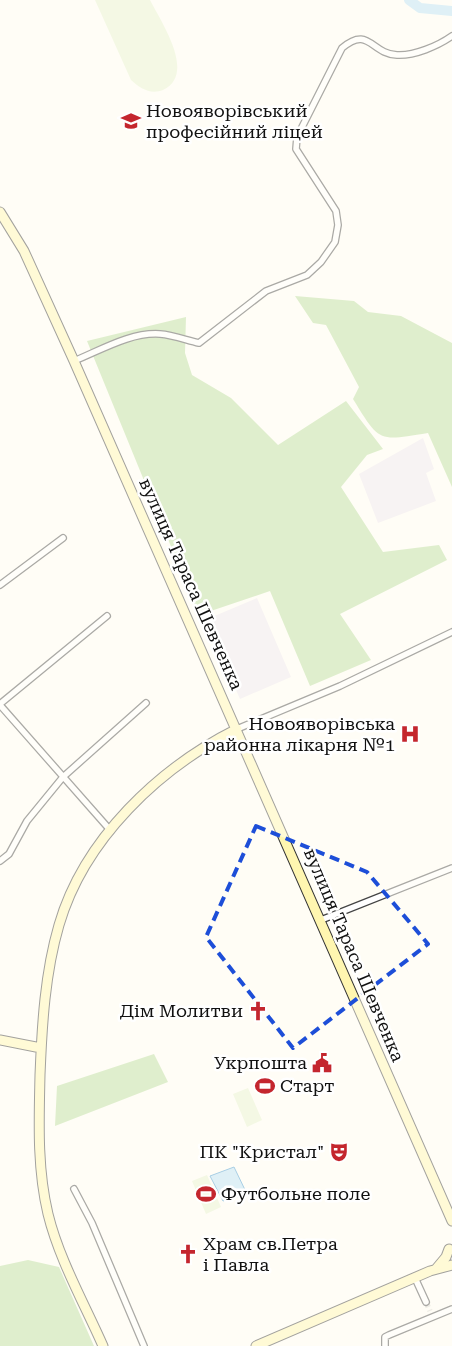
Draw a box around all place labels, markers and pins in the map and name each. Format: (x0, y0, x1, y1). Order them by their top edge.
place label: Новояворівський професійний ліцей (146, 100, 323, 142)
school or university icon: Новояворівський професійний ліцей (120, 110, 142, 132)
place label: Новояворівська районна лікарня №1 (204, 713, 395, 755)
hospital icon: Новояворівська районна лікарня №1 (399, 723, 421, 745)
place label: Дім Молитви (120, 1000, 243, 1021)
church icon: Дім Молитви (247, 1000, 269, 1022)
place label: Укрпошта (214, 1052, 307, 1073)
public building icon: Укрпошта (311, 1052, 333, 1074)
sports icon: Старт (254, 1075, 276, 1097)
place label: Старт (280, 1075, 334, 1096)
place label: ПК "Кристал" (200, 1141, 324, 1162)
theatre icon: ПК "Кристал" (328, 1141, 350, 1163)
sports icon: Футбольне поле (195, 1183, 217, 1205)
place label: Футбольне поле (221, 1183, 370, 1204)
place label: Храм св.Петра і Павла (203, 1233, 338, 1275)
church icon: Храм св.Петра і Павла (177, 1243, 199, 1265)

